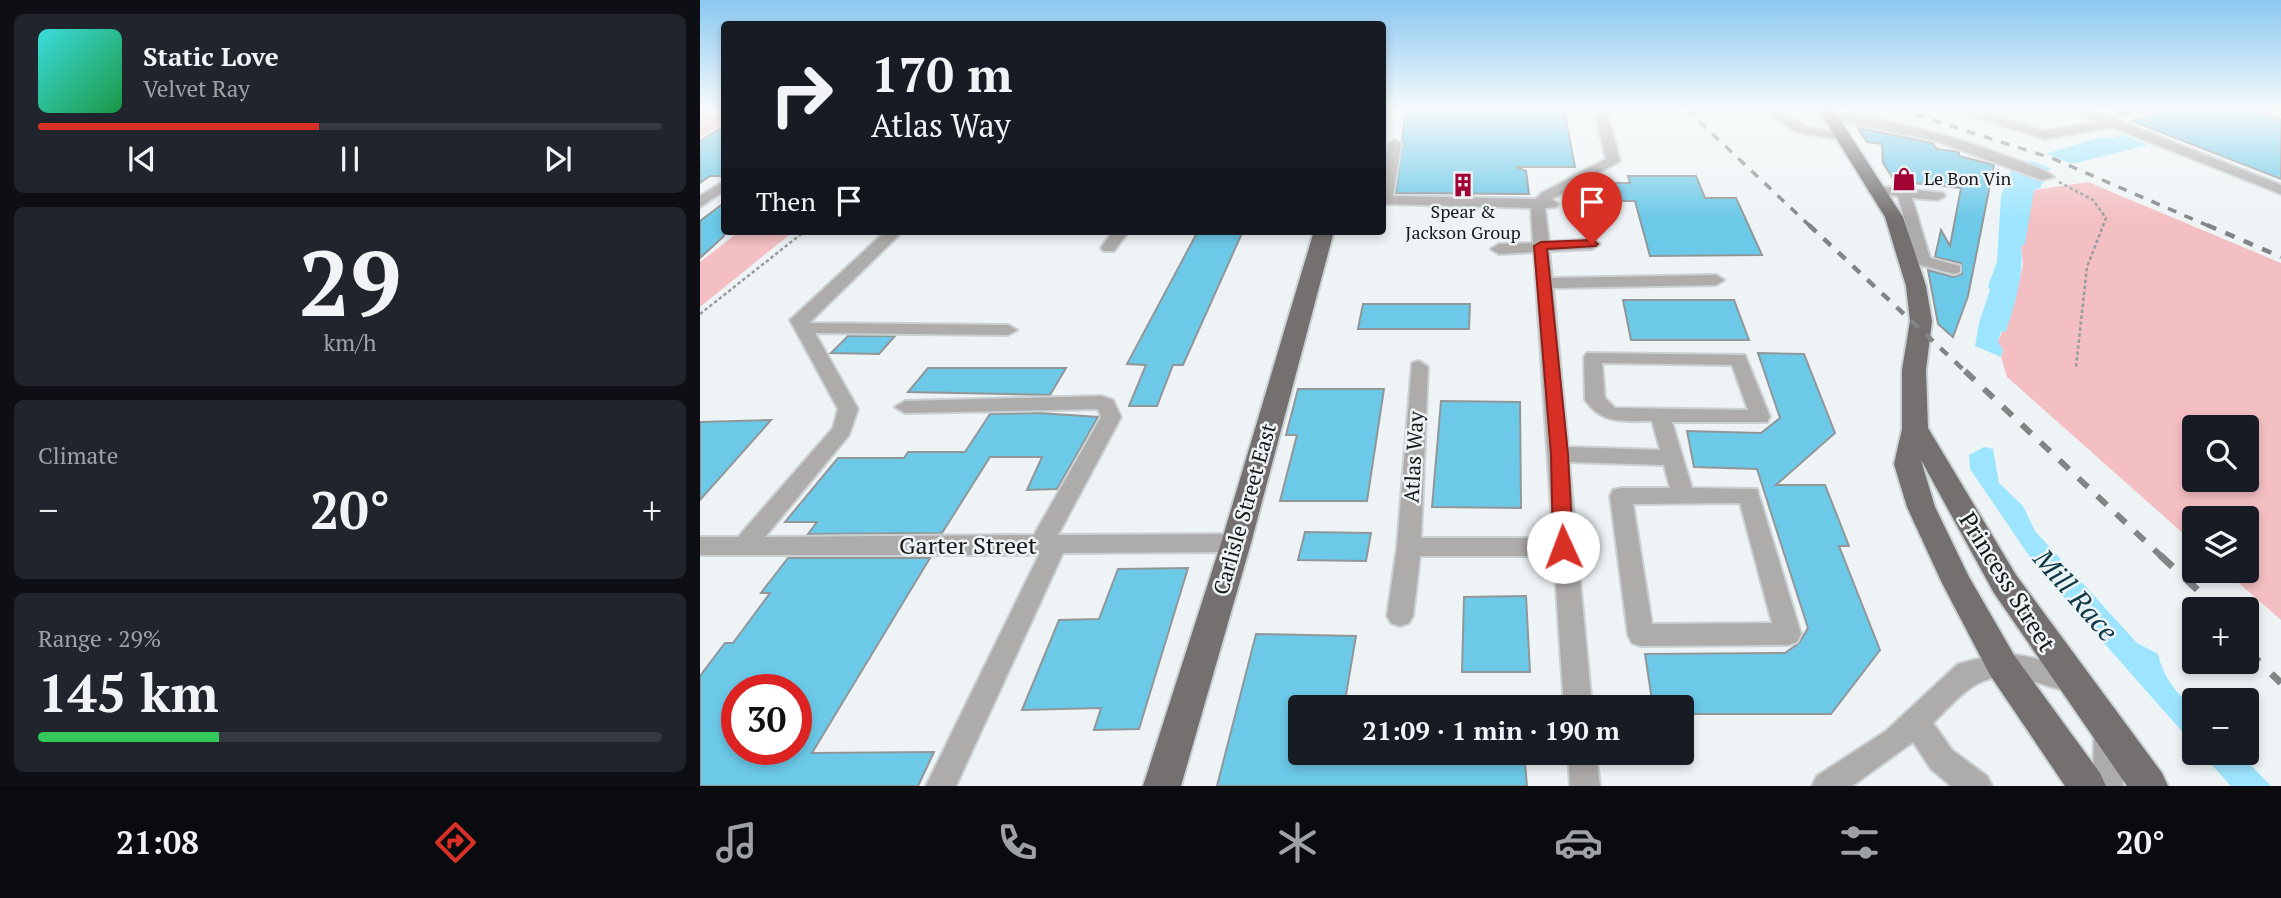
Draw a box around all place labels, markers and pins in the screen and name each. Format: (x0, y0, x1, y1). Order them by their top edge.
shop icon: Le Bon Vin (1890, 165, 1918, 193)
place label: Le Bon Vin (1924, 166, 2012, 190)
building icon: Spear & Jackson Group (1449, 171, 1477, 199)
pin (1562, 172, 1622, 244)
place label: Spear & Jackson Group (1405, 199, 1521, 244)

